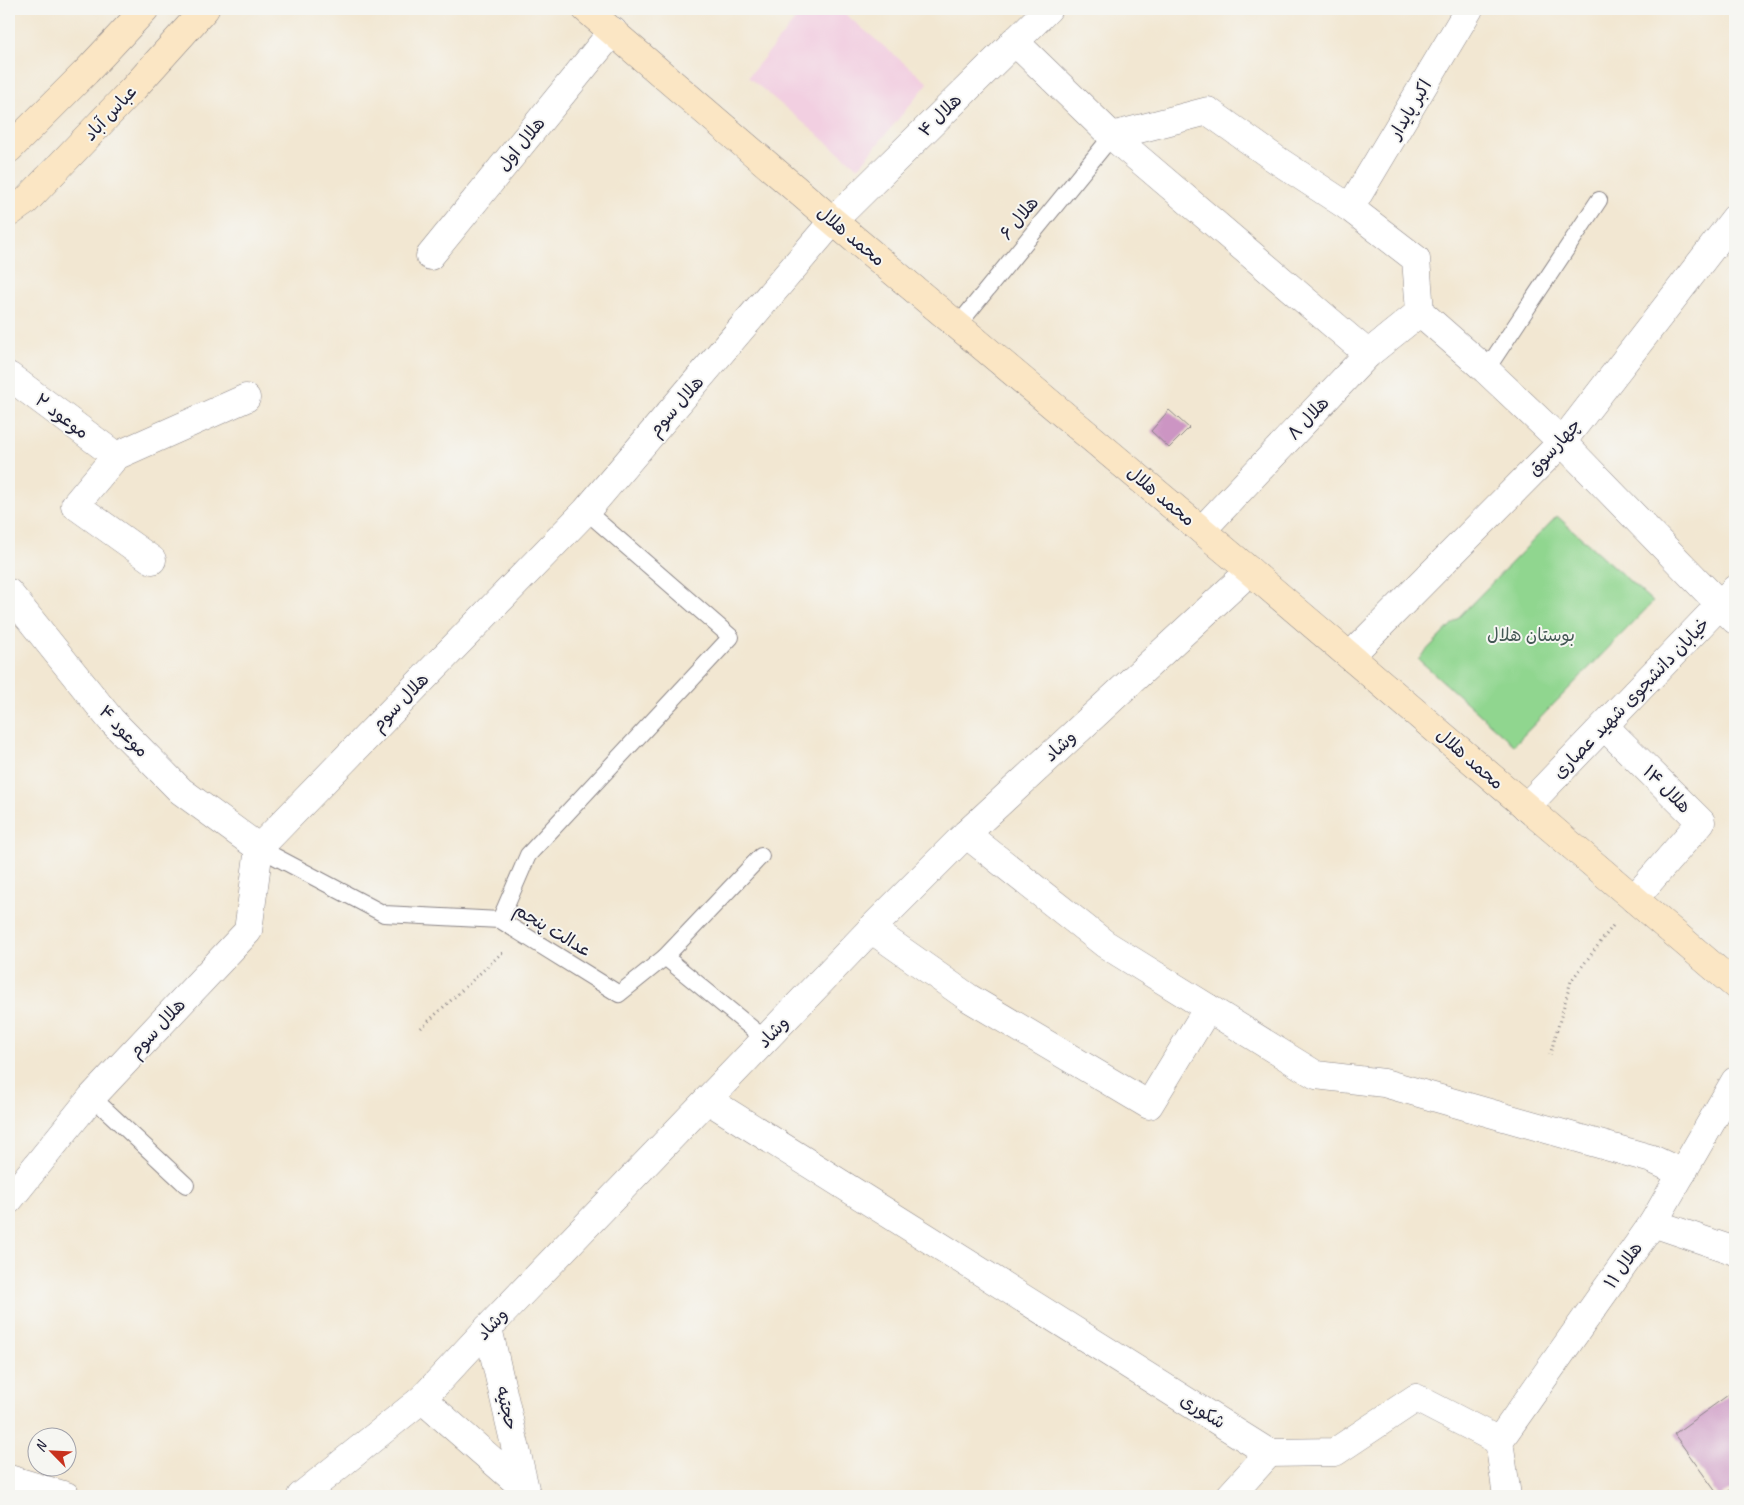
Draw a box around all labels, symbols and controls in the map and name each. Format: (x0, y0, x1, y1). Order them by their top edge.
street label: اکبر پایدار (1383, 75, 1437, 145)
street label: عباس آباد (79, 81, 141, 145)
street label: هلال ۴ (914, 89, 966, 141)
street label: هلال اول (492, 112, 550, 176)
street label: هلال ۶ (995, 192, 1043, 244)
street label: محمد هلال (812, 201, 890, 271)
street label: هلال سوم (644, 371, 711, 443)
street label: موعود ۲ (30, 389, 93, 444)
street label: هلال ۸ (1282, 392, 1334, 444)
street label: چهارسوق (1523, 414, 1586, 481)
street label: محمد هلال (1122, 461, 1200, 531)
street label: خیابان دانشجوی شهید عصاری (1548, 613, 1714, 783)
park label: بوستان هلال (1487, 624, 1575, 646)
street label: هلال سوم (367, 668, 435, 738)
street label: موعود ۴ (94, 700, 154, 762)
street label: محمد هلال (1432, 724, 1508, 794)
street label: وشاد (1039, 726, 1081, 766)
street label: هلال ۱۴ (1638, 760, 1696, 818)
street label: عدالت پنجم (509, 898, 596, 964)
street label: هلال سوم (124, 994, 192, 1064)
street label: وشاد (753, 1011, 793, 1053)
street label: هلال ۱۱ (1599, 1237, 1647, 1293)
street label: وشاد (472, 1303, 512, 1345)
street label: حجتیه (491, 1384, 523, 1432)
street label: شکوری (1176, 1389, 1230, 1433)
north arrow (28, 1428, 78, 1478)
text: N (31, 1437, 51, 1454)

